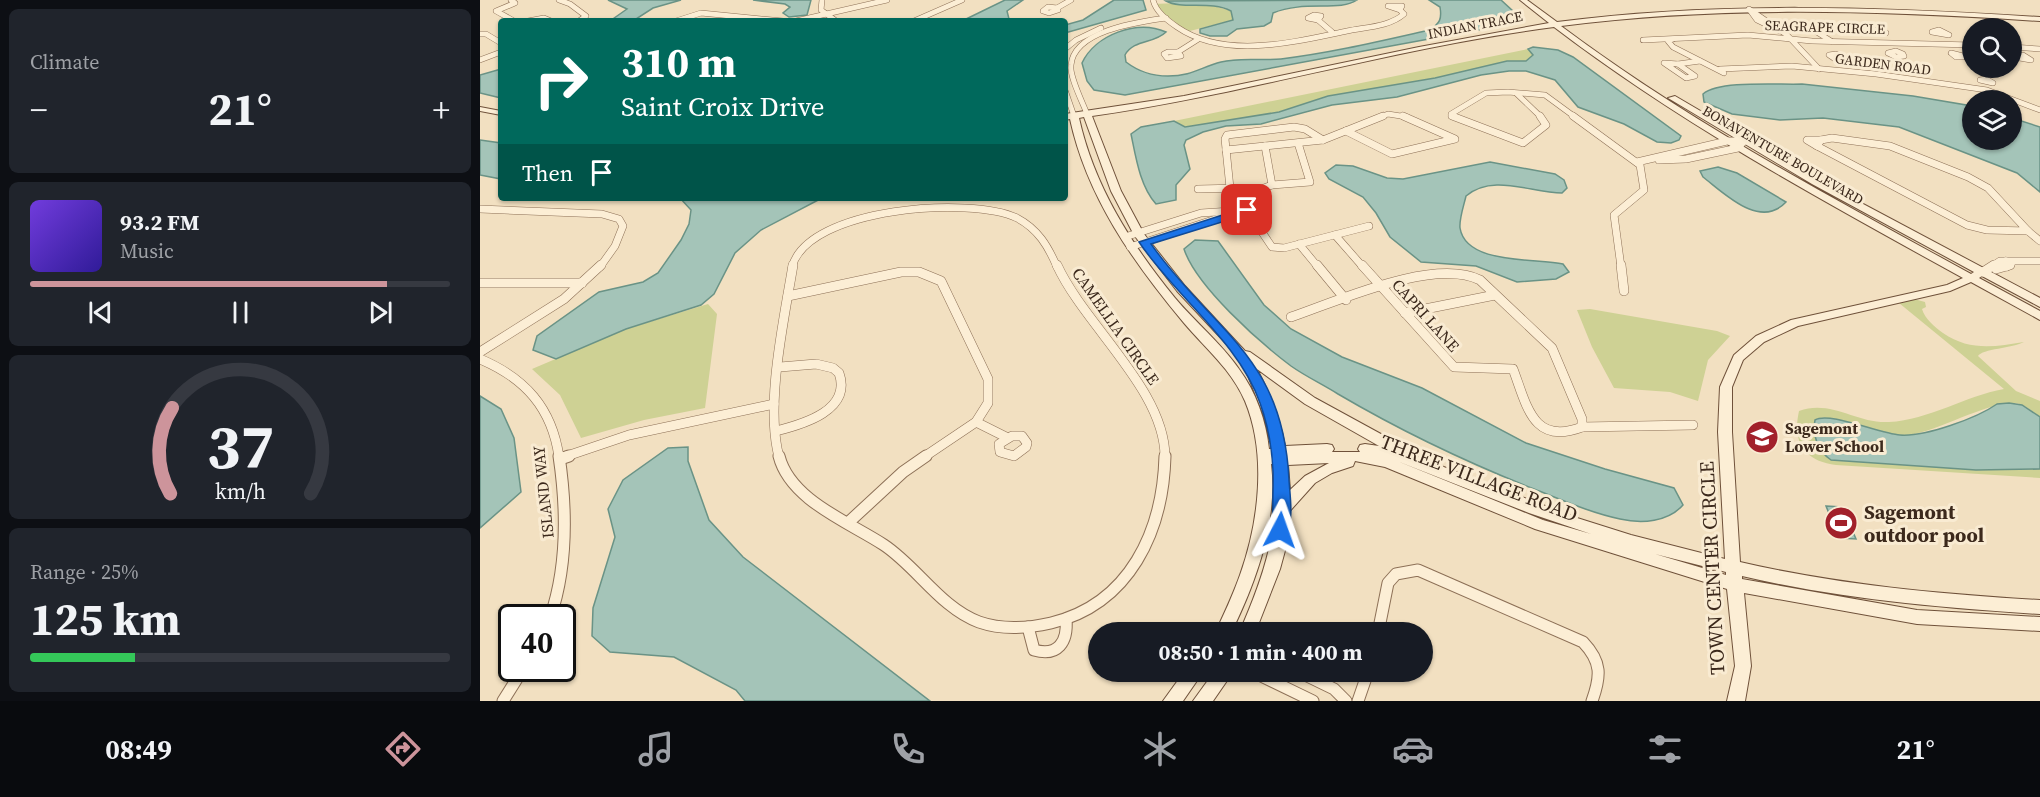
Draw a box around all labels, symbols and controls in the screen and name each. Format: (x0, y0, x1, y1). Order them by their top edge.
street label: INDIAN TRACE (1426, 6, 1524, 44)
street label: SEAGRAPE CIRCLE (1765, 15, 1885, 39)
map controls (1962, 18, 2022, 150)
button: search (1962, 18, 2022, 78)
text: 310 m (621, 33, 736, 91)
icon: right (522, 42, 600, 120)
text: Climate (30, 48, 99, 76)
street label: GARDEN ROAD (1834, 48, 1932, 80)
text: 21° (208, 78, 272, 140)
text: − (30, 87, 48, 132)
text: + (432, 87, 450, 132)
text: Saint Croix Drive (621, 88, 825, 125)
button: layers (1962, 90, 2022, 150)
street label: BONAVENTURE BOULEVARD (1699, 101, 1867, 210)
icon: arrive (585, 156, 618, 189)
text: Then (522, 158, 573, 188)
pin (1221, 184, 1272, 235)
icon: arrive (1230, 193, 1263, 226)
text: 93.2 FM (120, 207, 199, 237)
text: Music (120, 237, 174, 265)
street label: CAMELLIA CIRCLE (1067, 263, 1165, 389)
street label: CAPRI LANE (1387, 274, 1465, 356)
icon: previous (84, 296, 117, 329)
icon: pause (224, 296, 257, 329)
icon: next (364, 296, 397, 329)
text: 37 (206, 403, 274, 489)
place label: Sagemont Lower School (1785, 417, 1884, 457)
school or university icon: Sagemont Lower School (1744, 419, 1780, 455)
street label: THREE VILLAGE ROAD (1376, 427, 1582, 529)
street label: ISLAND WAY (527, 445, 559, 539)
street label: TOWN CENTER CIRCLE (1692, 460, 1732, 676)
text: km/h (214, 477, 266, 506)
position arrow (1248, 498, 1312, 562)
place label: Sagemont outdoor pool (1864, 498, 1984, 549)
sports icon: Sagemont outdoor pool (1823, 505, 1859, 541)
text: Range · 25% (30, 558, 139, 586)
text: 125 km (30, 588, 181, 650)
speed limit sign: 40 (498, 604, 576, 682)
text: 08:50 · 1 min · 400 m (1159, 637, 1362, 667)
icon: directions (382, 728, 424, 770)
icon: music (635, 728, 677, 770)
icon: phone (887, 728, 929, 770)
icon: climate (1139, 728, 1181, 770)
icon: car (1392, 728, 1434, 770)
icon: filters (1644, 728, 1686, 770)
text: 08:49 (105, 731, 172, 768)
text: 21° (1897, 731, 1935, 768)

